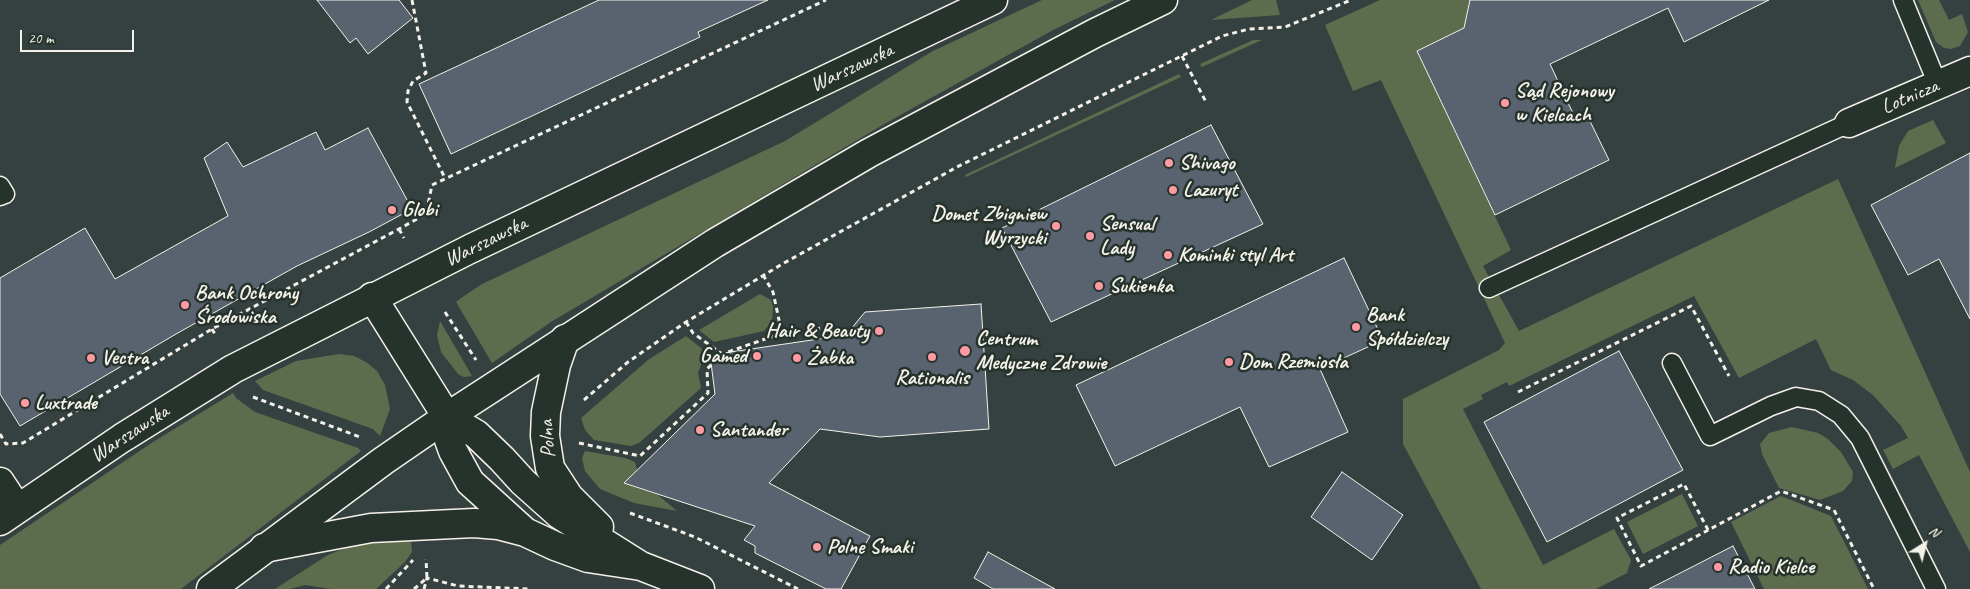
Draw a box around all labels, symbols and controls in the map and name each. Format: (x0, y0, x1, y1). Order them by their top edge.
scale bar (22, 20, 136, 52)
text: 20 m (28, 29, 54, 48)
street label: Warszawska (807, 38, 897, 98)
street label: Lotnicza (1878, 74, 1942, 120)
place label: Sąd Rejonowy w Kielcach (1515, 78, 1614, 128)
marker: Sąd Rejonowy w Kielcach (1499, 97, 1511, 109)
place label: Shivago (1179, 150, 1235, 176)
marker: Shivago (1163, 157, 1175, 169)
place label: Lazuryt (1183, 177, 1237, 203)
marker: Lazuryt (1167, 184, 1179, 196)
place label: Globi (402, 197, 437, 223)
place label: Domet Zbigniew Wyrzycki (931, 201, 1046, 251)
marker: Globi (386, 204, 398, 216)
street label: Warszawska (441, 211, 531, 273)
place label: Sensual Lady (1100, 211, 1154, 261)
marker: Domet Zbigniew Wyrzycki (1050, 220, 1062, 232)
marker: Sensual Lady (1084, 230, 1096, 242)
place label: Kominki styl Art (1178, 242, 1293, 268)
marker: Kominki styl Art (1162, 249, 1174, 261)
place label: Sukienka (1109, 273, 1173, 299)
place label: Bank Ochrony Środowiska (195, 280, 298, 330)
marker: Sukienka (1093, 280, 1105, 292)
marker: Bank Ochrony Środowiska (179, 299, 191, 311)
place label: Bank Spółdzielczy (1366, 302, 1448, 352)
place label: Hair & Beauty (765, 318, 869, 344)
marker: Bank Spółdzielczy (1350, 321, 1362, 333)
marker: Hair & Beauty (873, 325, 885, 337)
place label: Centrum Medyczne Zdrowie (976, 326, 1106, 376)
place label: Gamed (700, 343, 747, 369)
marker: Centrum Medyczne Zdrowie (958, 344, 972, 358)
place label: Vectra (101, 345, 148, 371)
place label: Żabka (807, 345, 853, 371)
place label: Dom Rzemiosła (1239, 349, 1348, 375)
marker: Gamed (751, 350, 763, 362)
marker: Rationalis (926, 351, 938, 363)
marker: Vectra (85, 352, 97, 364)
marker: Żabka (791, 352, 803, 364)
marker: Dom Rzemiosła (1223, 356, 1235, 368)
place label: Rationalis (895, 365, 969, 391)
place label: Luxtrade (35, 390, 97, 416)
marker: Luxtrade (19, 397, 31, 409)
street label: Warszawska (86, 399, 174, 469)
place label: Santander (710, 417, 787, 443)
street label: Polna (534, 419, 562, 459)
marker: Santander (694, 424, 706, 436)
north arrow (1900, 519, 1950, 569)
text: N (1926, 522, 1943, 541)
place label: Polne Smaki (827, 534, 913, 560)
marker: Polne Smaki (811, 541, 823, 553)
place label: Radio Kielce (1728, 554, 1814, 580)
marker: Radio Kielce (1712, 561, 1724, 573)

